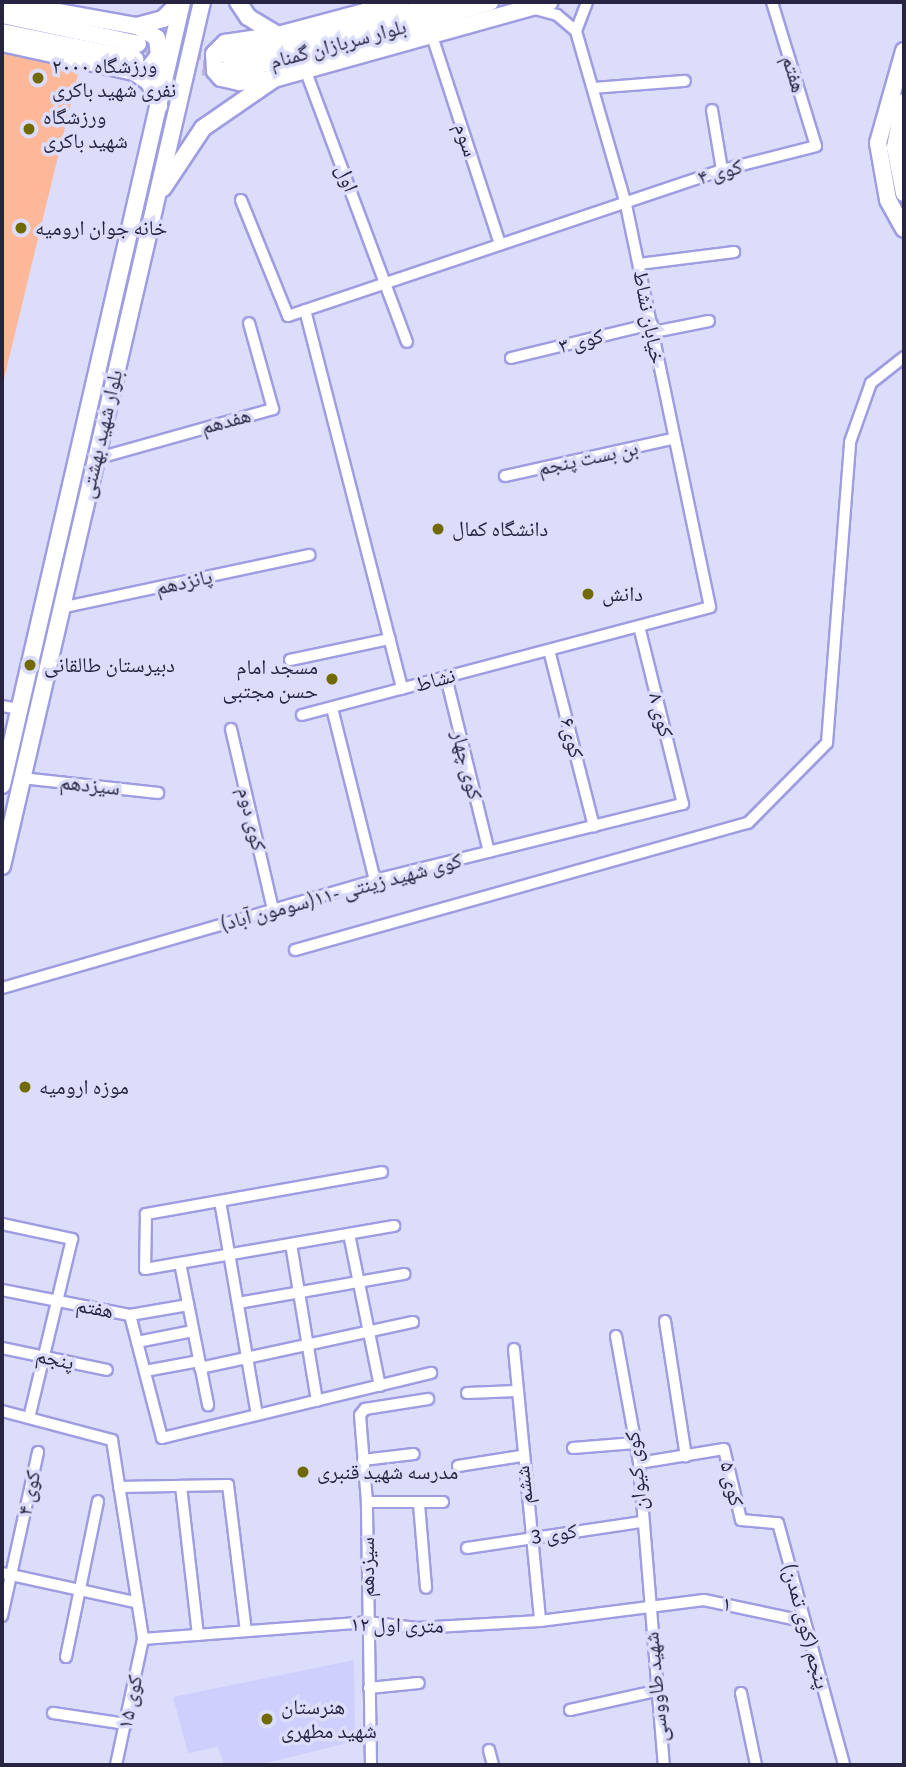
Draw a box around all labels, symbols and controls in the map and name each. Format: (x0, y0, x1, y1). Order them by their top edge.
street label: بلوار سربازان گمنام (267, 14, 409, 74)
street label: هفتم (776, 52, 812, 96)
place label: ورزشگاه ۲۰۰۰ نفری شهید باکری (52, 53, 176, 103)
marker: ورزشگاه ۲۰۰۰ نفری شهید باکری (30, 70, 46, 86)
place label: ورزشگاه شهید باکری (43, 104, 128, 154)
street label: سوم (449, 120, 483, 160)
marker: ورزشگاه شهید باکری (21, 121, 37, 137)
street label: کوی ۴ (695, 154, 745, 190)
street label: اول (330, 161, 364, 195)
place label: خانه جوان ارومیه (35, 215, 167, 241)
marker: خانه جوان ارومیه (13, 220, 29, 236)
street label: خیابان نشاط (628, 268, 670, 366)
street label: کوی ۳ (556, 323, 606, 359)
street label: بلوار شهید بهشتی (74, 367, 128, 501)
street label: هفدهم (198, 402, 254, 440)
street label: بن بست پنجم (536, 435, 640, 481)
place label: دانشگاه کمال (452, 516, 548, 542)
marker: دانشگاه کمال (430, 521, 446, 537)
street label: پانزدهم (153, 564, 215, 600)
place label: دانش (602, 581, 643, 607)
marker: دانش (580, 586, 596, 602)
place label: دبیرستان طالقانی (44, 652, 175, 678)
place label: مسجد امام حسن مجتبی (223, 654, 318, 704)
marker: دبیرستان طالقانی (22, 657, 38, 673)
street label: نشاط (412, 663, 458, 697)
marker: مسجد امام حسن مجتبی (324, 671, 340, 687)
street label: کوی ۸ (643, 690, 679, 740)
street label: کوی۶ (555, 715, 589, 761)
street label: کوی چهار (446, 728, 488, 802)
street label: سیزدهم (59, 769, 121, 801)
street label: کوی دوم (232, 785, 272, 853)
street label: کوی شهید زینتی -۱۱(سومون آباد) (217, 848, 465, 936)
place label: موزه ارومیه (39, 1074, 129, 1100)
marker: موزه ارومیه (17, 1079, 33, 1095)
street label: هفتم (74, 1292, 116, 1324)
street label: پنجم (34, 1343, 76, 1375)
street label: کوی کیوان (619, 1430, 653, 1512)
place label: مدرسه شهید قنبری (317, 1459, 458, 1485)
street label: کوی ۵ (715, 1459, 749, 1509)
marker: مدرسه شهید قنبری (295, 1464, 311, 1480)
street label: ششم (509, 1464, 539, 1506)
street label: کوی ۴ (12, 1468, 46, 1518)
street label: کوی 3 (529, 1518, 579, 1550)
street label: سیزدهم (354, 1537, 380, 1597)
street label: پنجم (کوی تمدن) (777, 1560, 835, 1692)
street label: ۱ (720, 1591, 734, 1617)
street label: ۱۲ متری اول (350, 1612, 444, 1638)
street label: شهید طاووسی (639, 1631, 673, 1743)
street label: کوی ۱۵ (112, 1673, 148, 1731)
place label: هنرستان شهید مطهری (281, 1694, 377, 1744)
marker: هنرستان شهید مطهری (259, 1711, 275, 1727)

